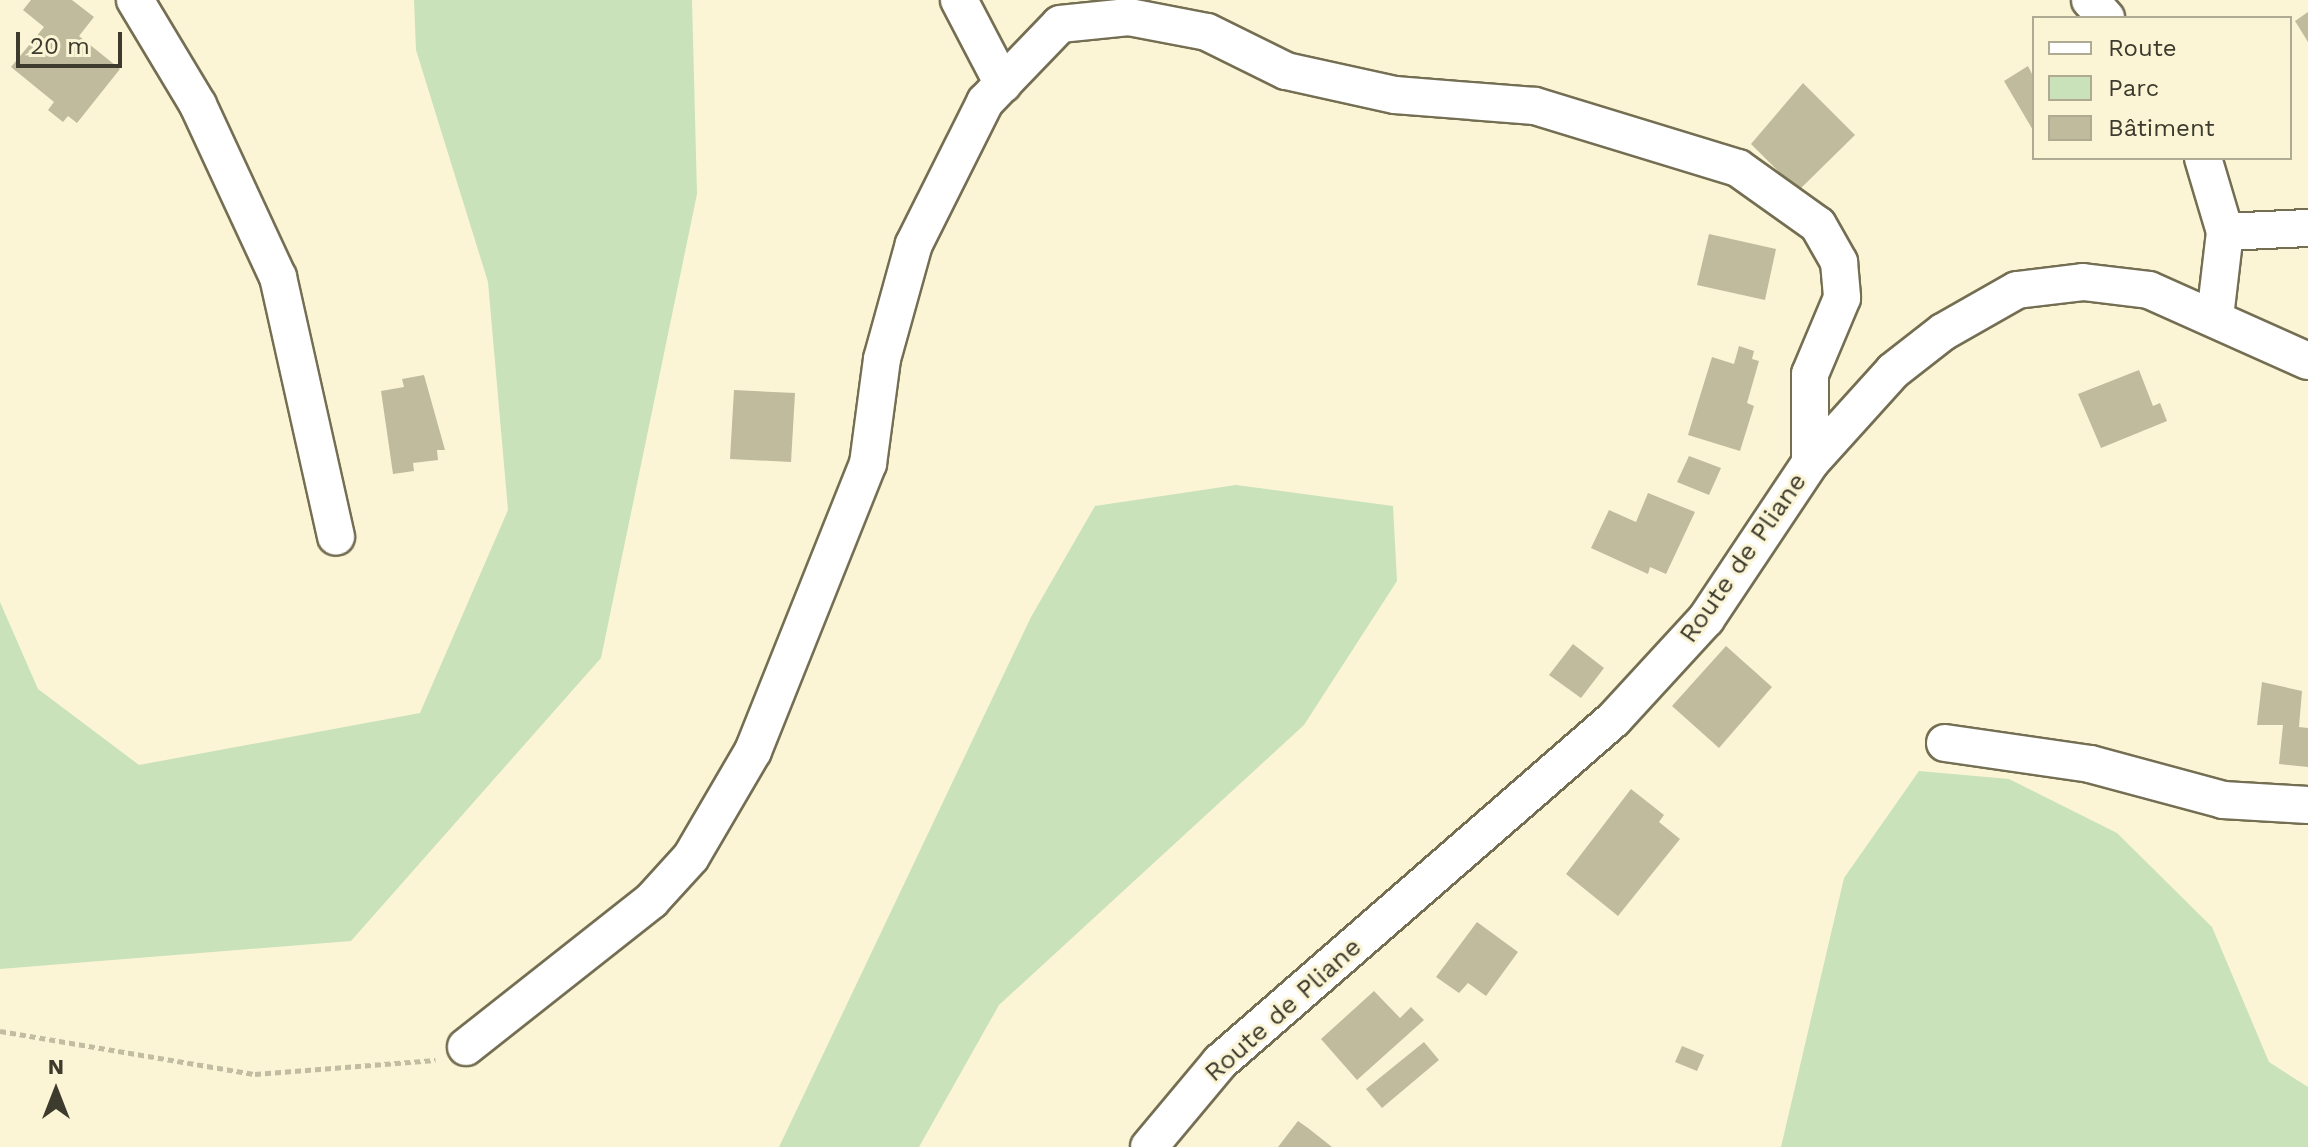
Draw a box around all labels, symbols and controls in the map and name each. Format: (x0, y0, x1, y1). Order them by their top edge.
scale bar (20, 16, 126, 66)
legend (2032, 16, 2292, 160)
text: 20 m (30, 32, 90, 60)
text: Route (2108, 34, 2177, 62)
text: Parc (2108, 74, 2159, 102)
text: Bâtiment (2108, 114, 2215, 142)
street label: Route de Pliane (1673, 467, 1813, 649)
street label: Route de Pliane (1198, 932, 1368, 1088)
north arrow (16, 1051, 96, 1131)
text: N (48, 1054, 64, 1079)

